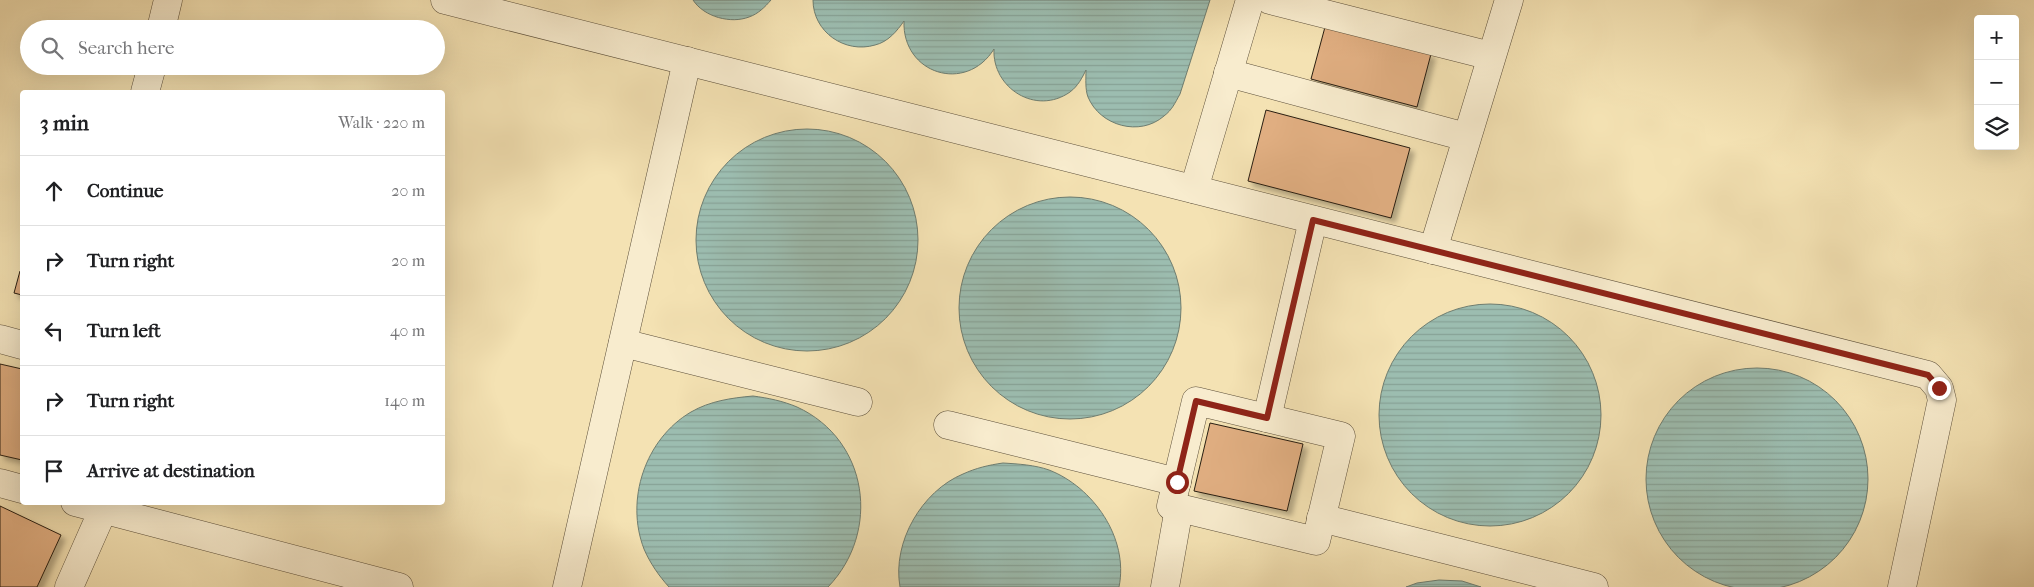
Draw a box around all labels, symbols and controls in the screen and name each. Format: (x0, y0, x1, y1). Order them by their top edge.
map controls (1974, 15, 2019, 150)
button: + (1974, 15, 2019, 60)
search box (20, 20, 445, 75)
icon: search (38, 34, 66, 62)
text: Search here (78, 37, 174, 59)
button: − (1974, 60, 2019, 105)
button: layers (1974, 105, 2019, 150)
text: 3 min (40, 111, 89, 135)
text: Walk · 220 m (338, 113, 425, 132)
icon: ahead (40, 177, 68, 205)
text: Continue (87, 180, 163, 202)
text: 20 m (391, 181, 425, 200)
icon: right (40, 247, 68, 275)
text: Turn right (87, 250, 174, 272)
text: 20 m (391, 251, 425, 270)
icon: left (40, 317, 68, 345)
text: Turn left (87, 320, 161, 342)
text: 40 m (390, 321, 425, 340)
route end (1928, 377, 1951, 400)
icon: right (40, 387, 68, 415)
text: Turn right (87, 390, 174, 412)
text: 140 m (384, 391, 425, 410)
icon: arrive (40, 457, 68, 485)
text: Arrive at destination (87, 460, 255, 482)
route start (1166, 471, 1189, 494)

